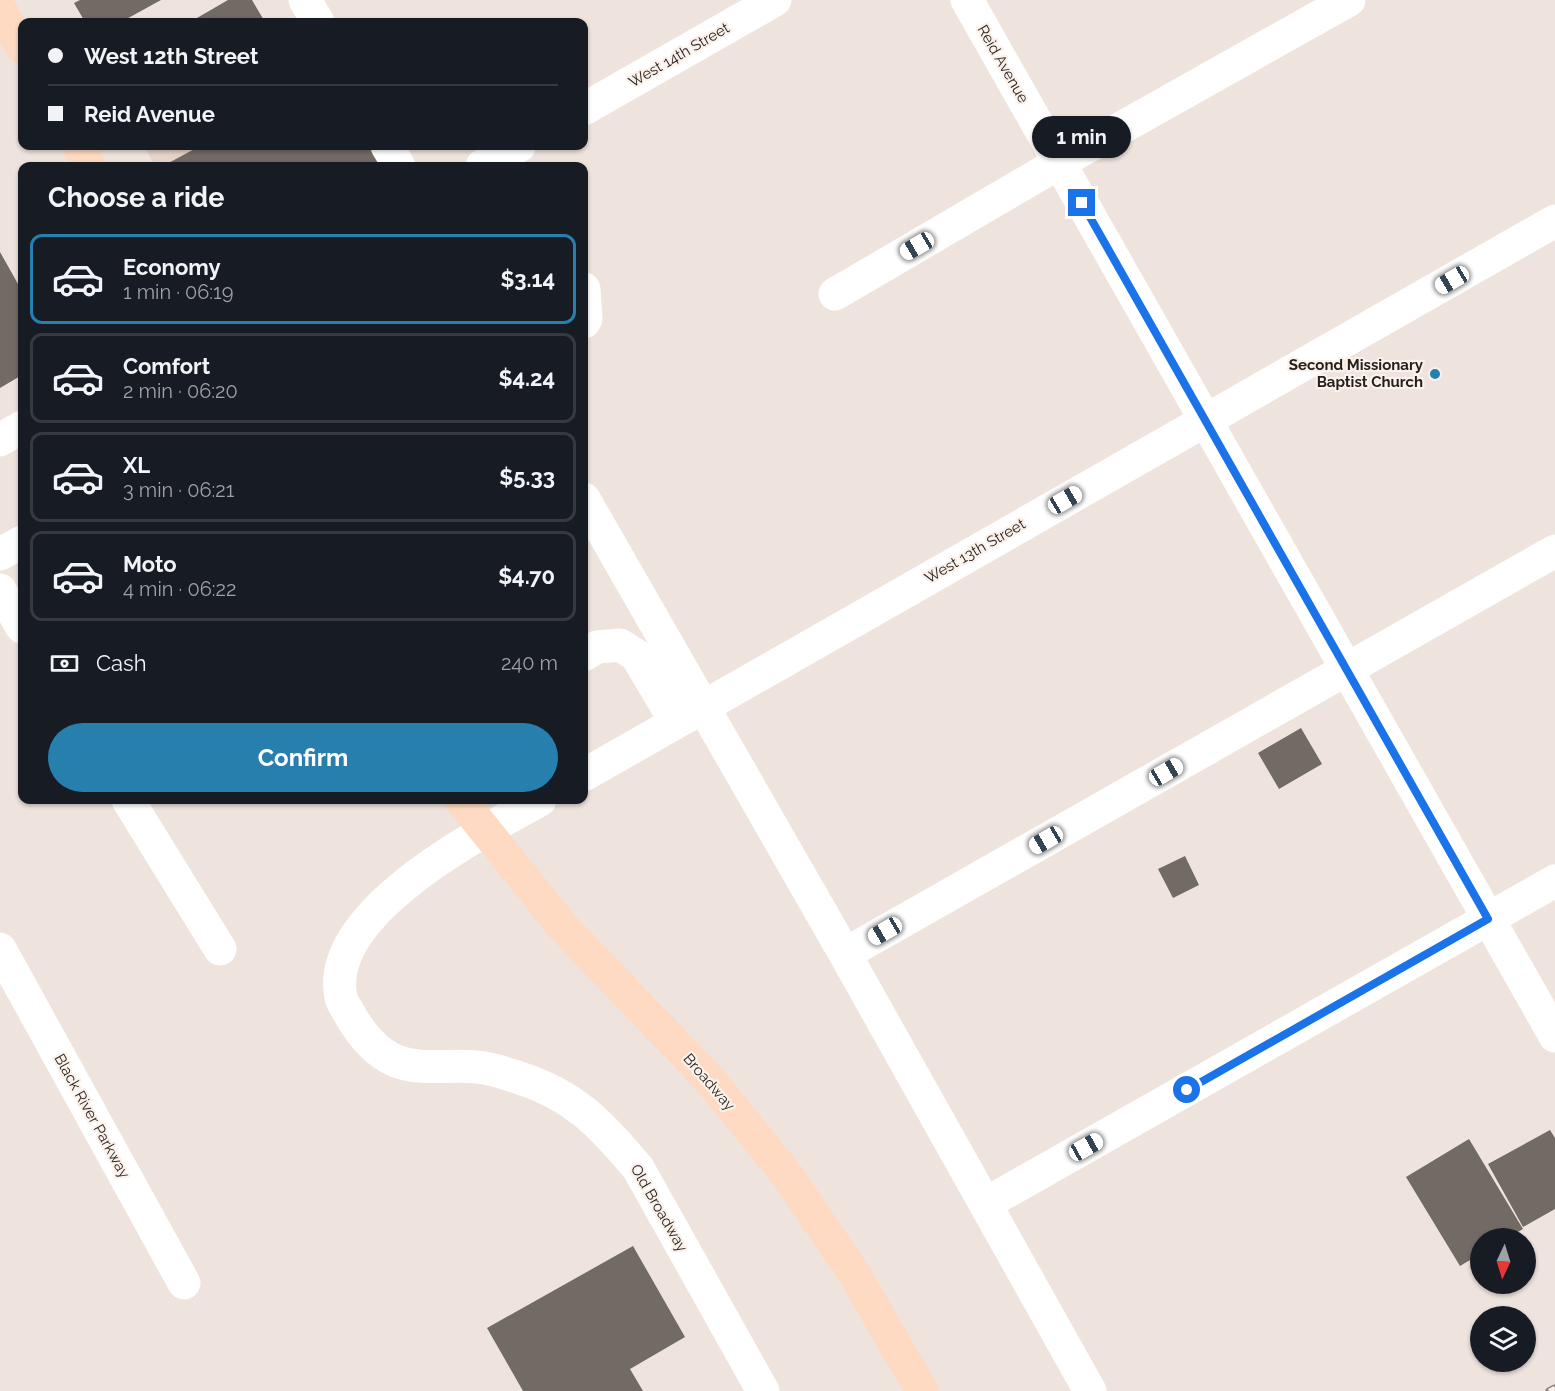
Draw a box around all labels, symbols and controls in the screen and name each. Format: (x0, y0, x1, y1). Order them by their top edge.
street label: West 14th Street (625, 19, 733, 91)
street label: Reid Avenue (973, 22, 1033, 106)
text: West 12th Street (84, 43, 258, 69)
text: Reid Avenue (84, 101, 215, 127)
callout: 1 min (1032, 116, 1132, 158)
text: 1 min (1056, 125, 1107, 149)
text: Choose a ride (48, 182, 224, 213)
route end (1068, 189, 1095, 216)
car (897, 229, 937, 263)
icon: car (51, 252, 105, 306)
text: Economy (123, 254, 221, 280)
car (1432, 263, 1472, 297)
text: $3.14 (501, 266, 555, 292)
text: 1 min · 06:19 (123, 280, 233, 304)
icon: car (51, 351, 105, 405)
text: Comfort (123, 353, 210, 379)
place label: Second Missionary Baptist Church (1289, 356, 1424, 391)
text: $4.24 (499, 365, 555, 391)
marker: Second Missionary Baptist Church (1428, 367, 1442, 381)
text: 2 min · 06:20 (123, 379, 238, 403)
icon: car (51, 450, 105, 504)
text: XL (123, 452, 150, 478)
text: $5.33 (499, 464, 555, 490)
text: 3 min · 06:21 (123, 478, 234, 502)
car (1045, 483, 1085, 517)
street label: West 13th Street (921, 515, 1029, 587)
icon: car (51, 549, 105, 603)
text: Moto (123, 551, 177, 577)
text: $4.70 (498, 563, 555, 589)
text: 4 min · 06:22 (123, 577, 236, 601)
icon: cash (48, 647, 81, 680)
text: Cash (96, 650, 147, 676)
text: 240 m (501, 651, 558, 675)
button: Confirm (48, 723, 558, 792)
car (1146, 755, 1186, 789)
car (1026, 823, 1066, 857)
car (865, 914, 905, 948)
street label: Broadway (679, 1050, 739, 1114)
street label: Black River Parkway (50, 1051, 134, 1181)
route start (1173, 1076, 1200, 1103)
car (1066, 1130, 1106, 1164)
street label: Old Broadway (627, 1161, 691, 1255)
north arrow (1470, 1228, 1536, 1294)
map controls (1470, 1228, 1536, 1372)
button: layers (1470, 1306, 1536, 1372)

